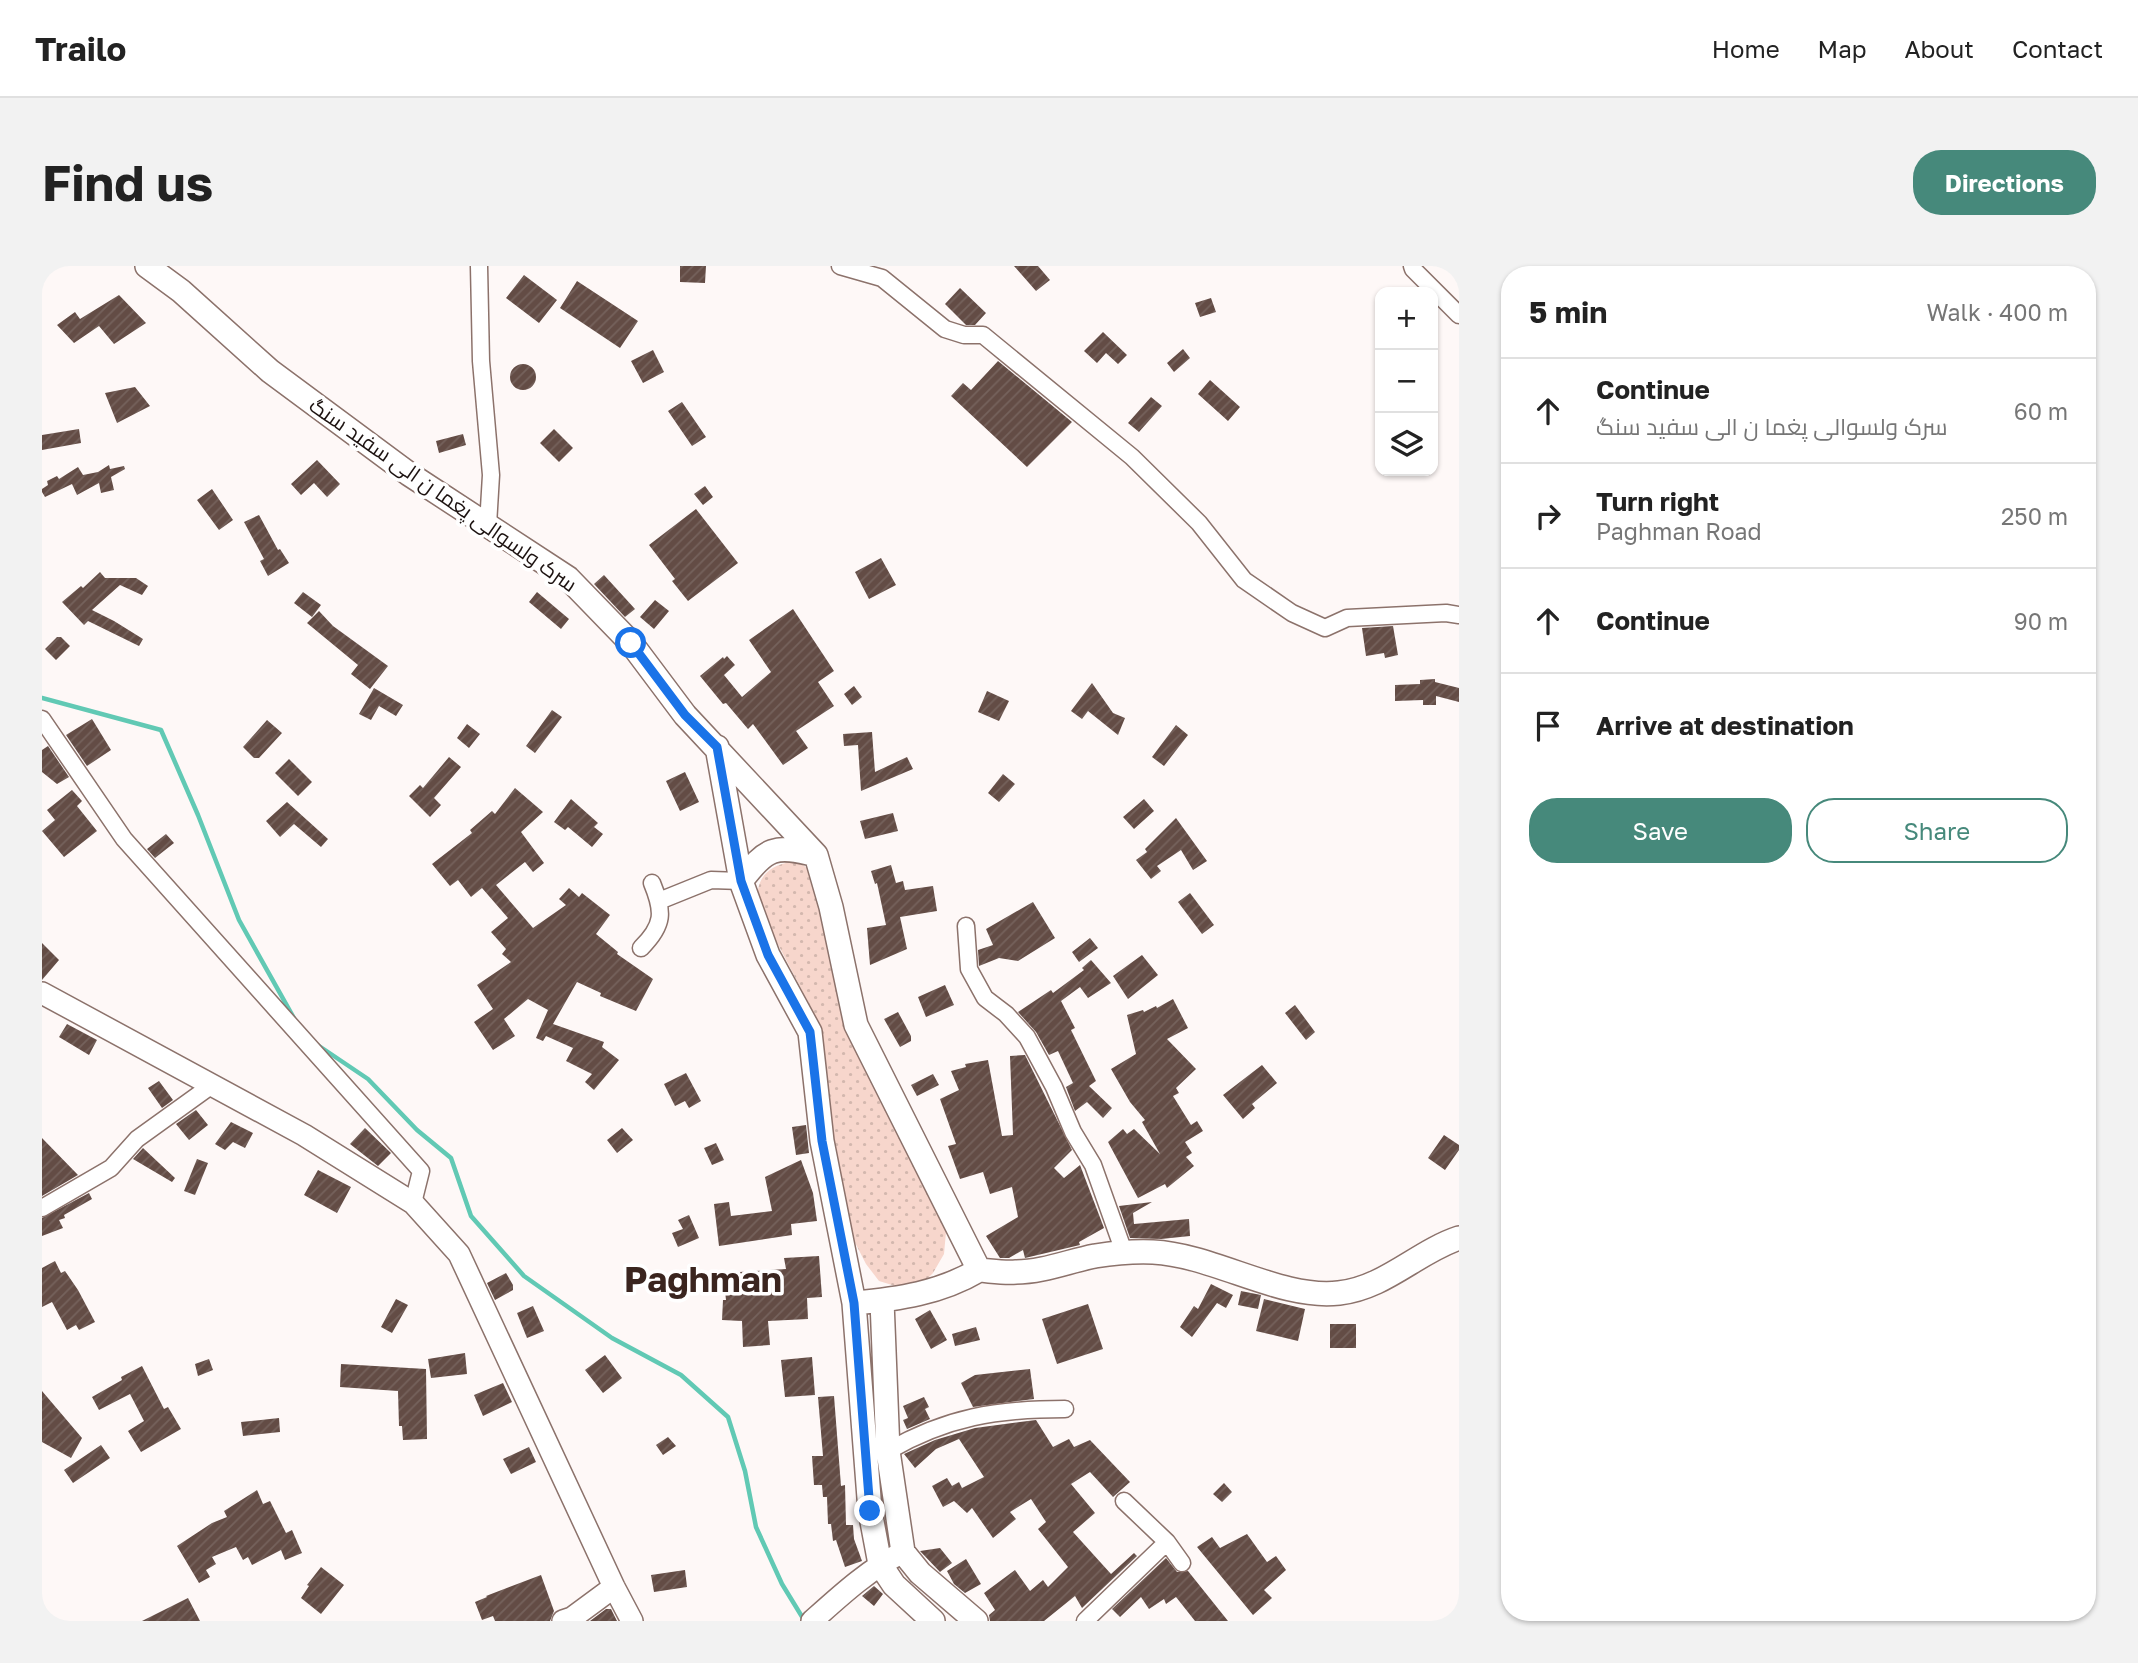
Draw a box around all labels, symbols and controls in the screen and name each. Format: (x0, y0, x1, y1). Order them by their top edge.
text: Trailo (35, 29, 126, 68)
text: Home (1712, 34, 1780, 63)
text: Map (1818, 34, 1867, 63)
text: About (1905, 34, 1974, 63)
text: Contact (2012, 34, 2103, 63)
button: Directions (1913, 150, 2096, 215)
text: Find us (42, 153, 213, 212)
map controls (1375, 287, 1438, 476)
button: + (1375, 287, 1438, 350)
text: 5 min (1529, 294, 1607, 330)
text: Walk · 400 m (1926, 298, 2068, 326)
button: − (1375, 350, 1438, 413)
text: Continue (1596, 374, 1710, 405)
street label: سرک ولسوالی پغما ن الی سفید سنگ (304, 392, 582, 598)
icon: ahead (1529, 392, 1567, 430)
text: 60 m (2014, 397, 2068, 425)
text: سرک ولسوالی پغما ن الی سفید سنگ (1596, 412, 1947, 440)
button: layers (1375, 413, 1438, 476)
text: Turn right (1596, 486, 1719, 517)
icon: right (1529, 497, 1567, 535)
text: 250 m (2001, 502, 2068, 530)
text: Paghman Road (1596, 517, 1762, 545)
icon: ahead (1529, 602, 1567, 640)
text: Continue (1596, 605, 1710, 636)
text: 90 m (2014, 607, 2068, 635)
route start (615, 627, 646, 658)
icon: arrive (1529, 707, 1567, 745)
text: Arrive at destination (1596, 710, 1854, 741)
button: Save (1529, 798, 1792, 863)
button: Share (1806, 798, 2068, 863)
district label: Paghman (624, 1258, 782, 1300)
route end (854, 1495, 885, 1526)

